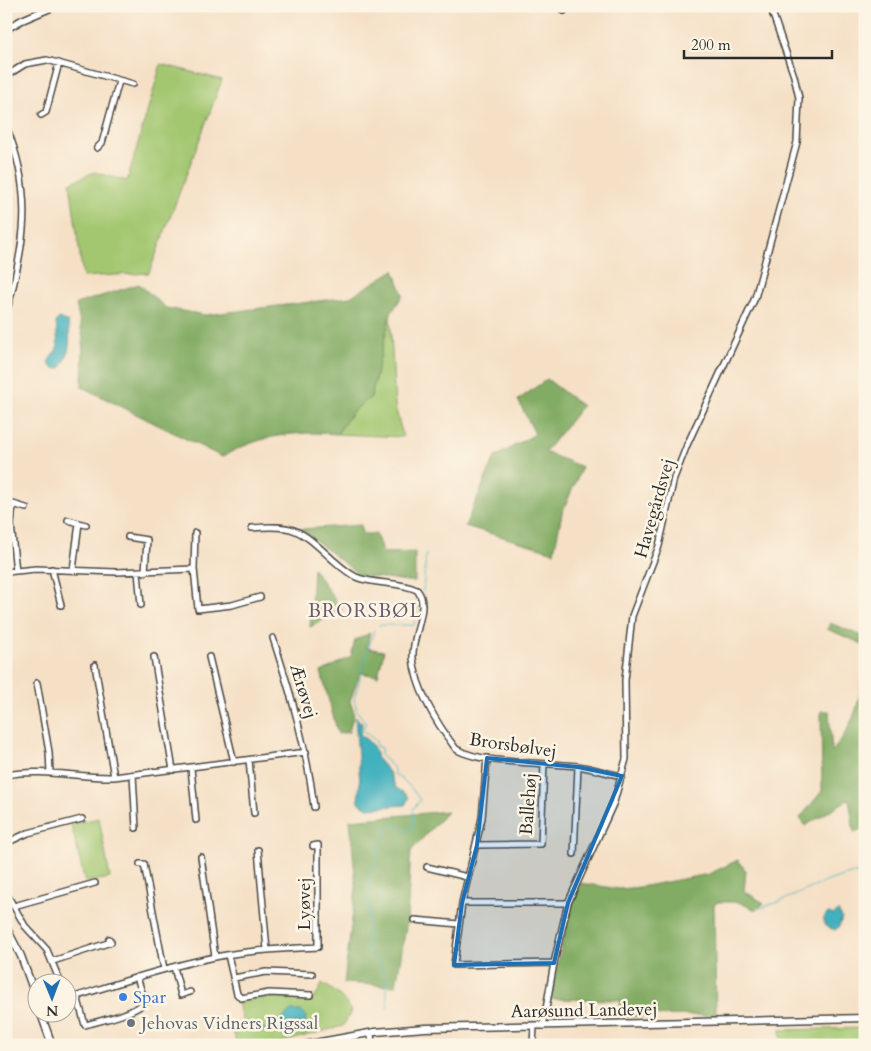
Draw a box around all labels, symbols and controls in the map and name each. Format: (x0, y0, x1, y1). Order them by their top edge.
scale bar (684, 28, 831, 60)
text: 200 m (691, 35, 731, 55)
street label: Havegårdsvej (628, 455, 681, 561)
district label: BRORSBØL (308, 598, 422, 624)
street label: Ærøvej (283, 661, 324, 722)
street label: Brorsbølvej (468, 727, 558, 764)
street label: Ballehøj (514, 772, 543, 836)
street label: Lyøvej (292, 878, 317, 930)
north arrow (28, 974, 78, 1024)
place label: Spar (133, 985, 166, 1010)
marker: Spar (117, 991, 129, 1003)
street label: Aarøsund Landevej (510, 997, 658, 1024)
text: N (46, 1001, 58, 1020)
place label: Jehovas Vidners Rigssal (138, 1011, 319, 1036)
marker: Jehovas Vidners Rigssal (125, 1017, 137, 1029)

